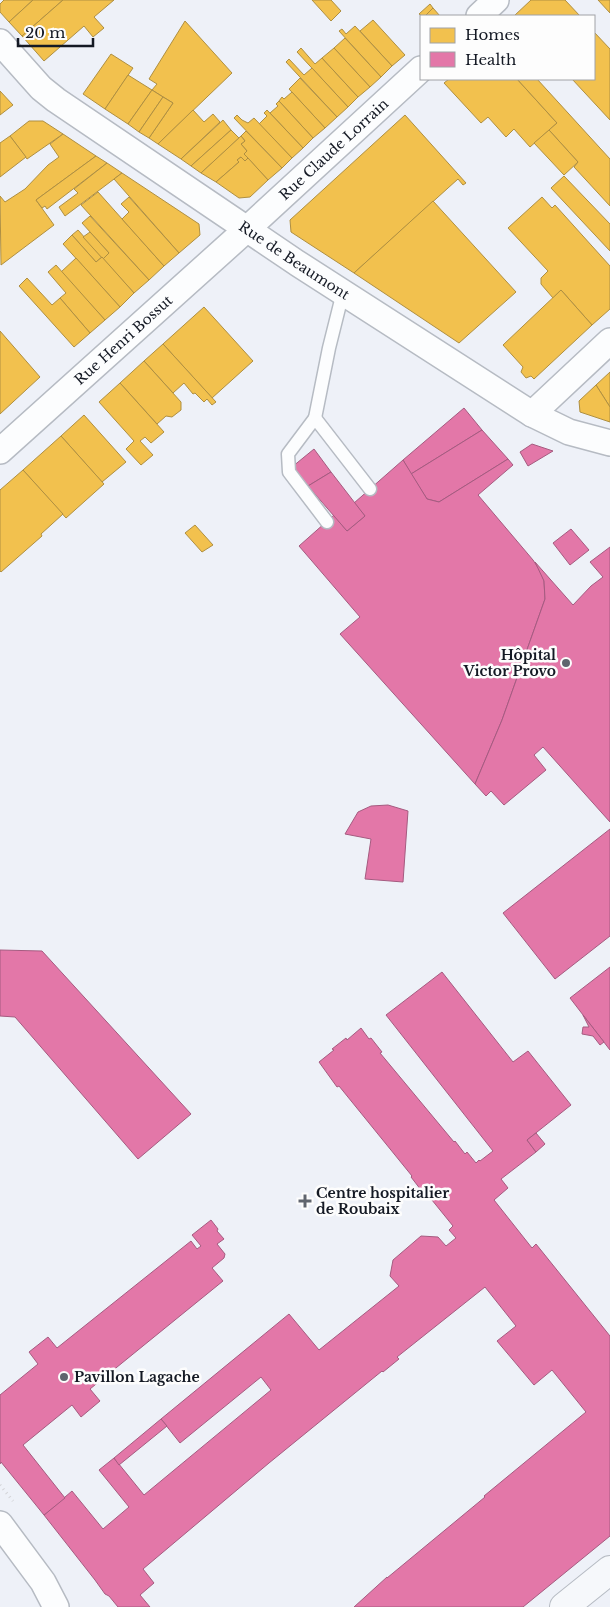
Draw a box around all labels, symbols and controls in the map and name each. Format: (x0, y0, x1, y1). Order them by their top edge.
scale bar (18, 15, 92, 47)
legend (420, 15, 595, 80)
text: 20 m (25, 23, 65, 42)
text: Homes (465, 25, 520, 44)
text: Health (465, 50, 516, 69)
street label: Rue Claude Lorrain (275, 94, 392, 204)
street label: Rue de Beaumont (235, 217, 354, 304)
street label: Rue Henri Bossut (71, 291, 177, 389)
place label: Hôpital Victor Provo (462, 646, 556, 680)
marker: Hôpital Victor Provo (560, 657, 572, 669)
place label: Centre hospitalier de Roubaix (316, 1184, 449, 1218)
marker: Centre hospitalier de Roubaix (298, 1194, 312, 1208)
place label: Pavillon Lagache (74, 1368, 200, 1386)
marker: Pavillon Lagache (58, 1371, 70, 1383)

